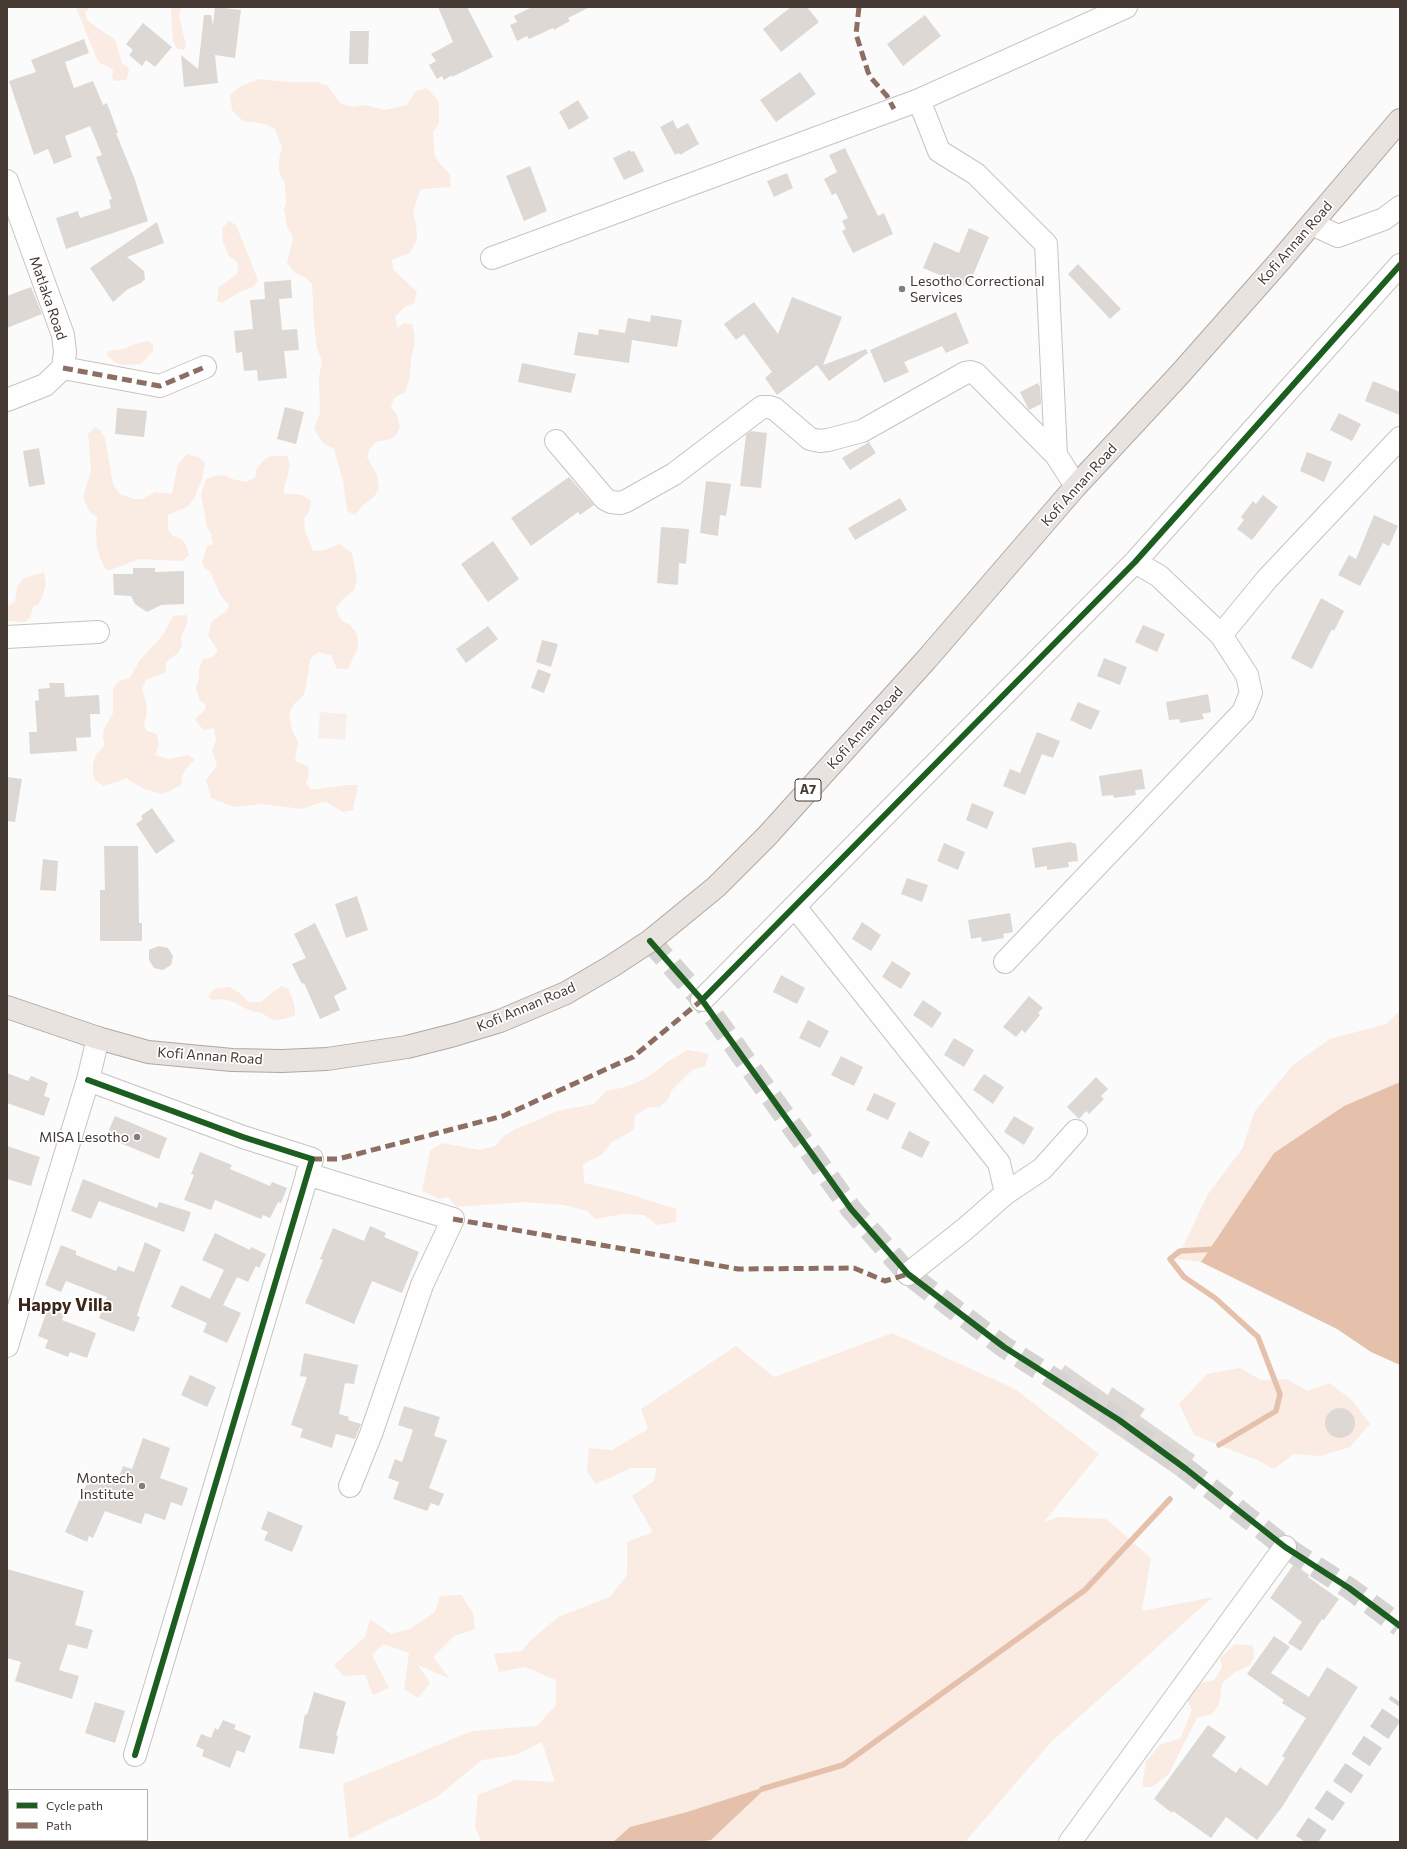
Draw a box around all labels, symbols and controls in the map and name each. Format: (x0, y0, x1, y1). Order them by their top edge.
street label: Kofi Annan Road (1254, 198, 1336, 288)
street label: Matlaka Road (26, 254, 70, 342)
place label: Lesotho Correctional Services (910, 273, 1045, 306)
marker: Lesotho Correctional Services (897, 284, 907, 294)
street label: Kofi Annan Road (1037, 440, 1121, 530)
street label: Kofi Annan Road (823, 683, 907, 773)
road number: A7 (795, 779, 821, 801)
street label: Kofi Annan Road (474, 979, 578, 1035)
street label: Kofi Annan Road (157, 1044, 263, 1068)
place label: MISA Lesotho (39, 1129, 129, 1145)
marker: MISA Lesotho (132, 1132, 142, 1142)
district label: Happy Villa (18, 1294, 112, 1316)
place label: Montech Institute (76, 1470, 134, 1502)
marker: Montech Institute (137, 1481, 147, 1491)
legend (8, 1789, 148, 1841)
text: Cycle path (46, 1798, 103, 1812)
text: Path (46, 1818, 72, 1832)

